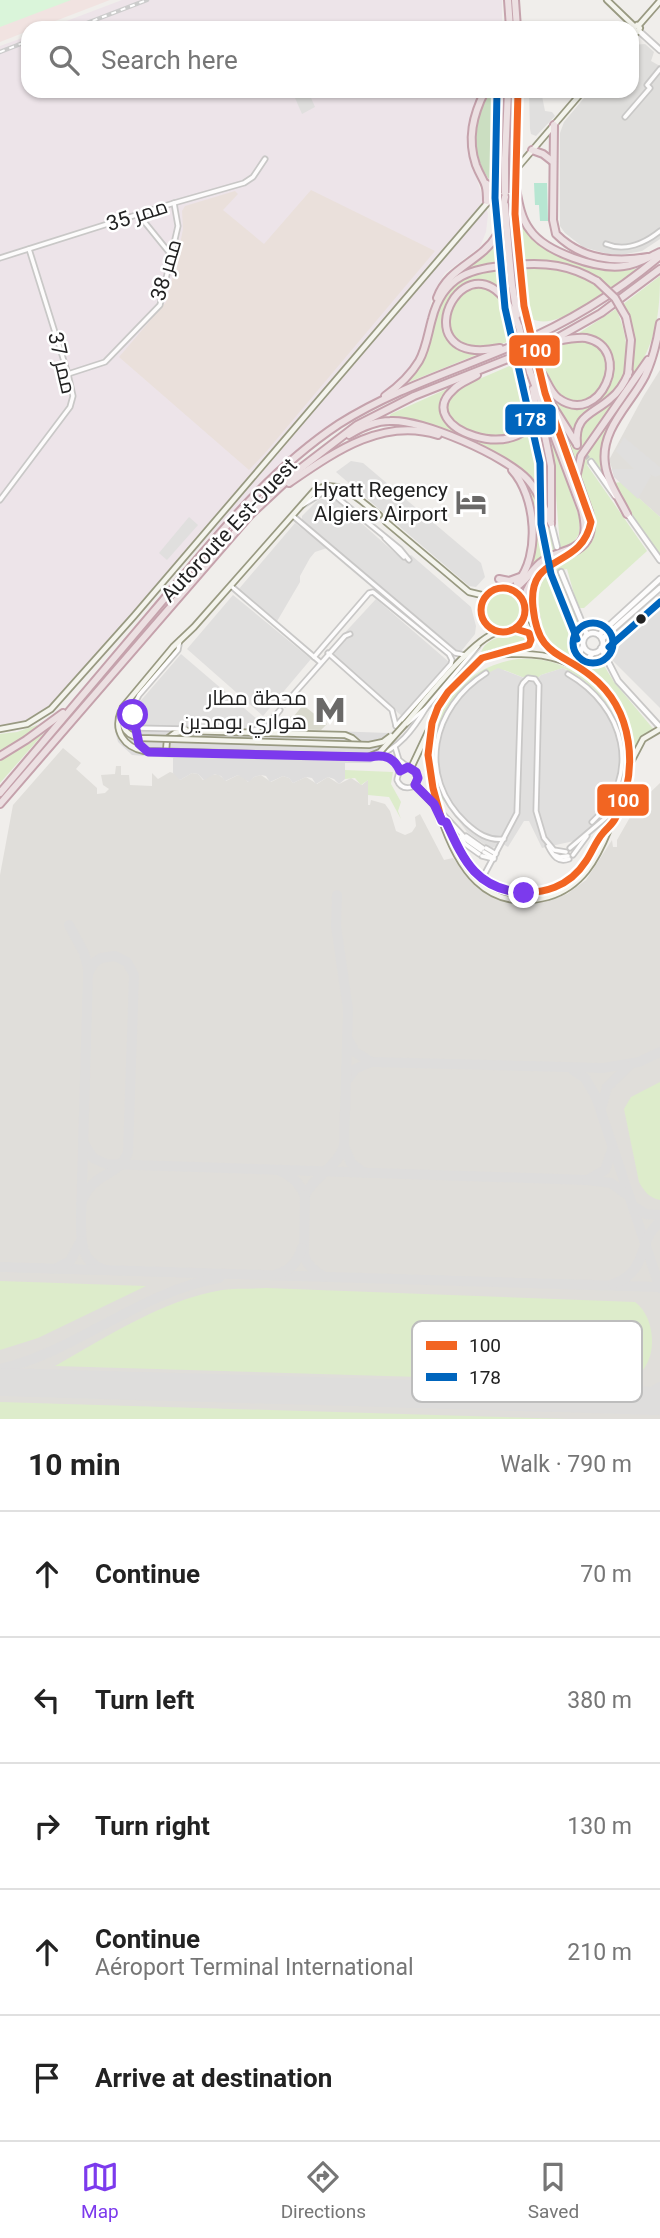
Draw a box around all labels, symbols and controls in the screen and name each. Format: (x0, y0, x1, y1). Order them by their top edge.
search box (21, 21, 639, 98)
icon: search (45, 41, 83, 79)
text: Search here (101, 45, 238, 75)
street label: ممر 35 (103, 194, 171, 236)
street label: ممر 38 (146, 237, 186, 303)
street label: ممر 37 (43, 330, 81, 396)
line badge: 100 (508, 334, 561, 367)
text: 100 (519, 339, 551, 362)
line badge: 178 (504, 403, 557, 436)
text: 178 (514, 408, 546, 431)
street label: Autoroute Est-Ouest (156, 453, 302, 607)
place label: Hyatt Regency Algiers Airport (313, 478, 448, 526)
hotel icon: Hyatt Regency Algiers Airport (454, 485, 488, 519)
unlabelled marker (634, 612, 648, 626)
place label: محطة مطار هواري بومدين (180, 686, 307, 738)
metro station icon: محطة مطار هواري بومدين (313, 693, 347, 727)
route start (117, 699, 148, 730)
line badge: 100 (596, 783, 650, 817)
text: 100 (607, 789, 639, 812)
route end (508, 877, 539, 908)
legend (412, 1321, 642, 1402)
text: 100 (469, 1334, 501, 1357)
text: 178 (469, 1366, 501, 1389)
text: 10 min (28, 1447, 121, 1482)
text: Walk · 790 m (500, 1451, 632, 1478)
icon: ahead (28, 1555, 66, 1593)
text: Continue (95, 1559, 200, 1589)
text: 70 m (580, 1561, 632, 1588)
icon: left (28, 1681, 66, 1719)
text: Turn left (95, 1685, 194, 1715)
text: 380 m (567, 1687, 632, 1714)
icon: right (28, 1807, 66, 1845)
text: Turn right (95, 1811, 210, 1841)
text: 130 m (567, 1813, 632, 1840)
text: Continue (95, 1924, 200, 1954)
icon: ahead (28, 1933, 66, 1971)
text: 210 m (567, 1939, 632, 1966)
text: Aéroport Terminal International (95, 1954, 414, 1981)
icon: arrive (28, 2059, 66, 2097)
text: Arrive at destination (95, 2063, 332, 2093)
tab: Map (81, 2158, 119, 2223)
tab: Directions (281, 2158, 366, 2223)
tab: Saved (528, 2158, 579, 2223)

